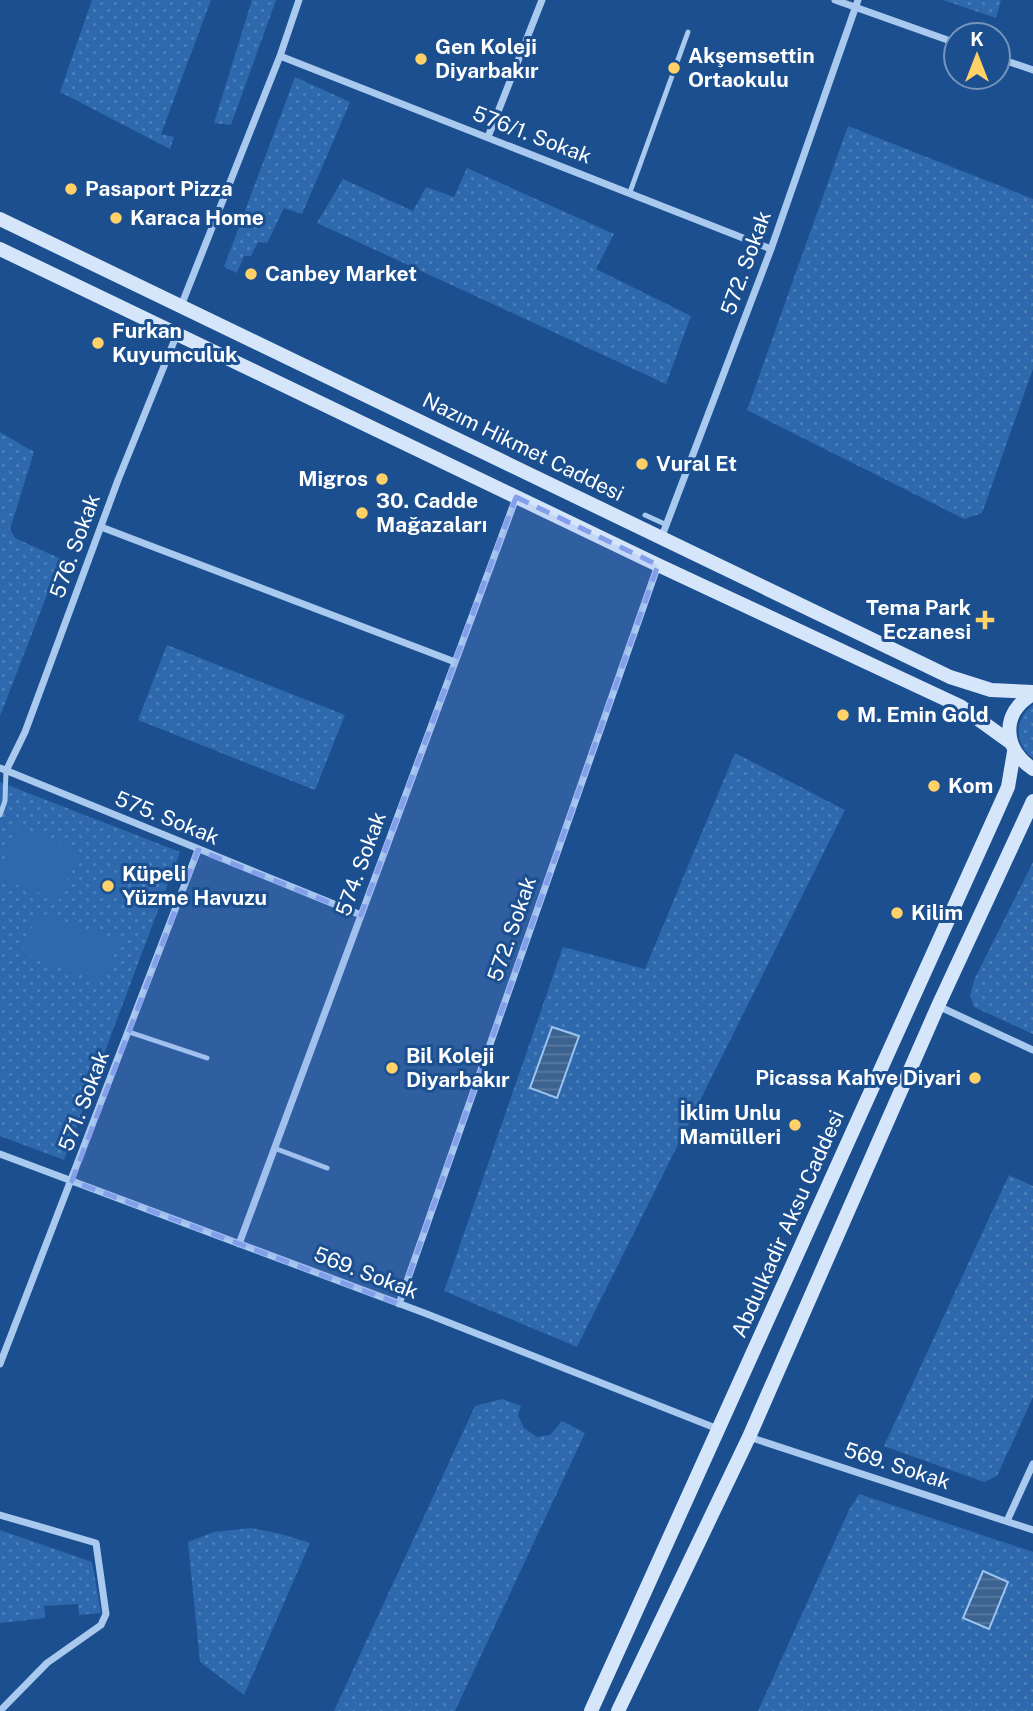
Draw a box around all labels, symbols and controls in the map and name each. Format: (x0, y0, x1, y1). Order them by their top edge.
north arrow (942, 21, 1012, 91)
text: K (970, 28, 984, 50)
place label: Gen Koleji Diyarbakır (435, 34, 539, 83)
place label: Akşemsettin Ortaokulu (688, 43, 815, 92)
marker: Gen Koleji Diyarbakır (413, 51, 429, 67)
marker: Akşemsettin Ortaokulu (666, 60, 682, 76)
street label: 576/1. Sokak (469, 100, 595, 169)
place label: Pasaport Pizza (85, 176, 233, 201)
marker: Pasaport Pizza (63, 181, 79, 197)
place label: Karaca Home (130, 205, 264, 230)
street label: 572. Sokak (715, 207, 776, 318)
marker: Karaca Home (108, 210, 124, 226)
place label: Canbey Market (265, 261, 417, 286)
marker: Canbey Market (243, 266, 259, 282)
place label: Furkan Kuyumculuk (112, 318, 237, 367)
marker: Furkan Kuyumculuk (90, 335, 106, 351)
street label: Nazım Hikmet Caddesi (419, 387, 628, 506)
place label: Vural Et (656, 451, 737, 476)
marker: Vural Et (634, 456, 650, 472)
place label: Migros (298, 466, 368, 491)
marker: Migros (374, 471, 390, 487)
place label: 30. Cadde Mağazaları (376, 488, 487, 537)
street label: 576. Sokak (44, 490, 105, 601)
marker: 30. Cadde Mağazaları (354, 505, 370, 521)
place label: Tema Park Eczanesi (866, 595, 971, 644)
marker: Tema Park Eczanesi (977, 612, 993, 628)
place label: M. Emin Gold (857, 702, 989, 727)
marker: M. Emin Gold (835, 707, 851, 723)
place label: Kom (948, 773, 993, 798)
marker: Kom (926, 778, 942, 794)
street label: 575. Sokak (111, 785, 223, 850)
street label: 574. Sokak (330, 808, 391, 919)
place label: Küpeli Yüzme Havuzu (122, 861, 267, 910)
street label: 572. Sokak (482, 873, 541, 985)
marker: Küpeli Yüzme Havuzu (100, 878, 116, 894)
place label: Kilim (911, 900, 963, 925)
marker: Kilim (889, 905, 905, 921)
place label: Bil Koleji Diyarbakır (406, 1043, 510, 1092)
street label: 571. Sokak (53, 1047, 114, 1155)
marker: Bil Koleji Diyarbakır (384, 1060, 400, 1076)
place label: Picassa Kahve Diyari (755, 1065, 961, 1090)
marker: Picassa Kahve Diyari (967, 1070, 983, 1086)
place label: İklim Unlu Mamülleri (679, 1100, 781, 1149)
street label: Abdulkadir Aksu Caddesi (726, 1106, 849, 1341)
marker: İklim Unlu Mamülleri (787, 1117, 803, 1133)
street label: 569. Sokak (310, 1241, 422, 1304)
street label: 569. Sokak (841, 1437, 954, 1494)

